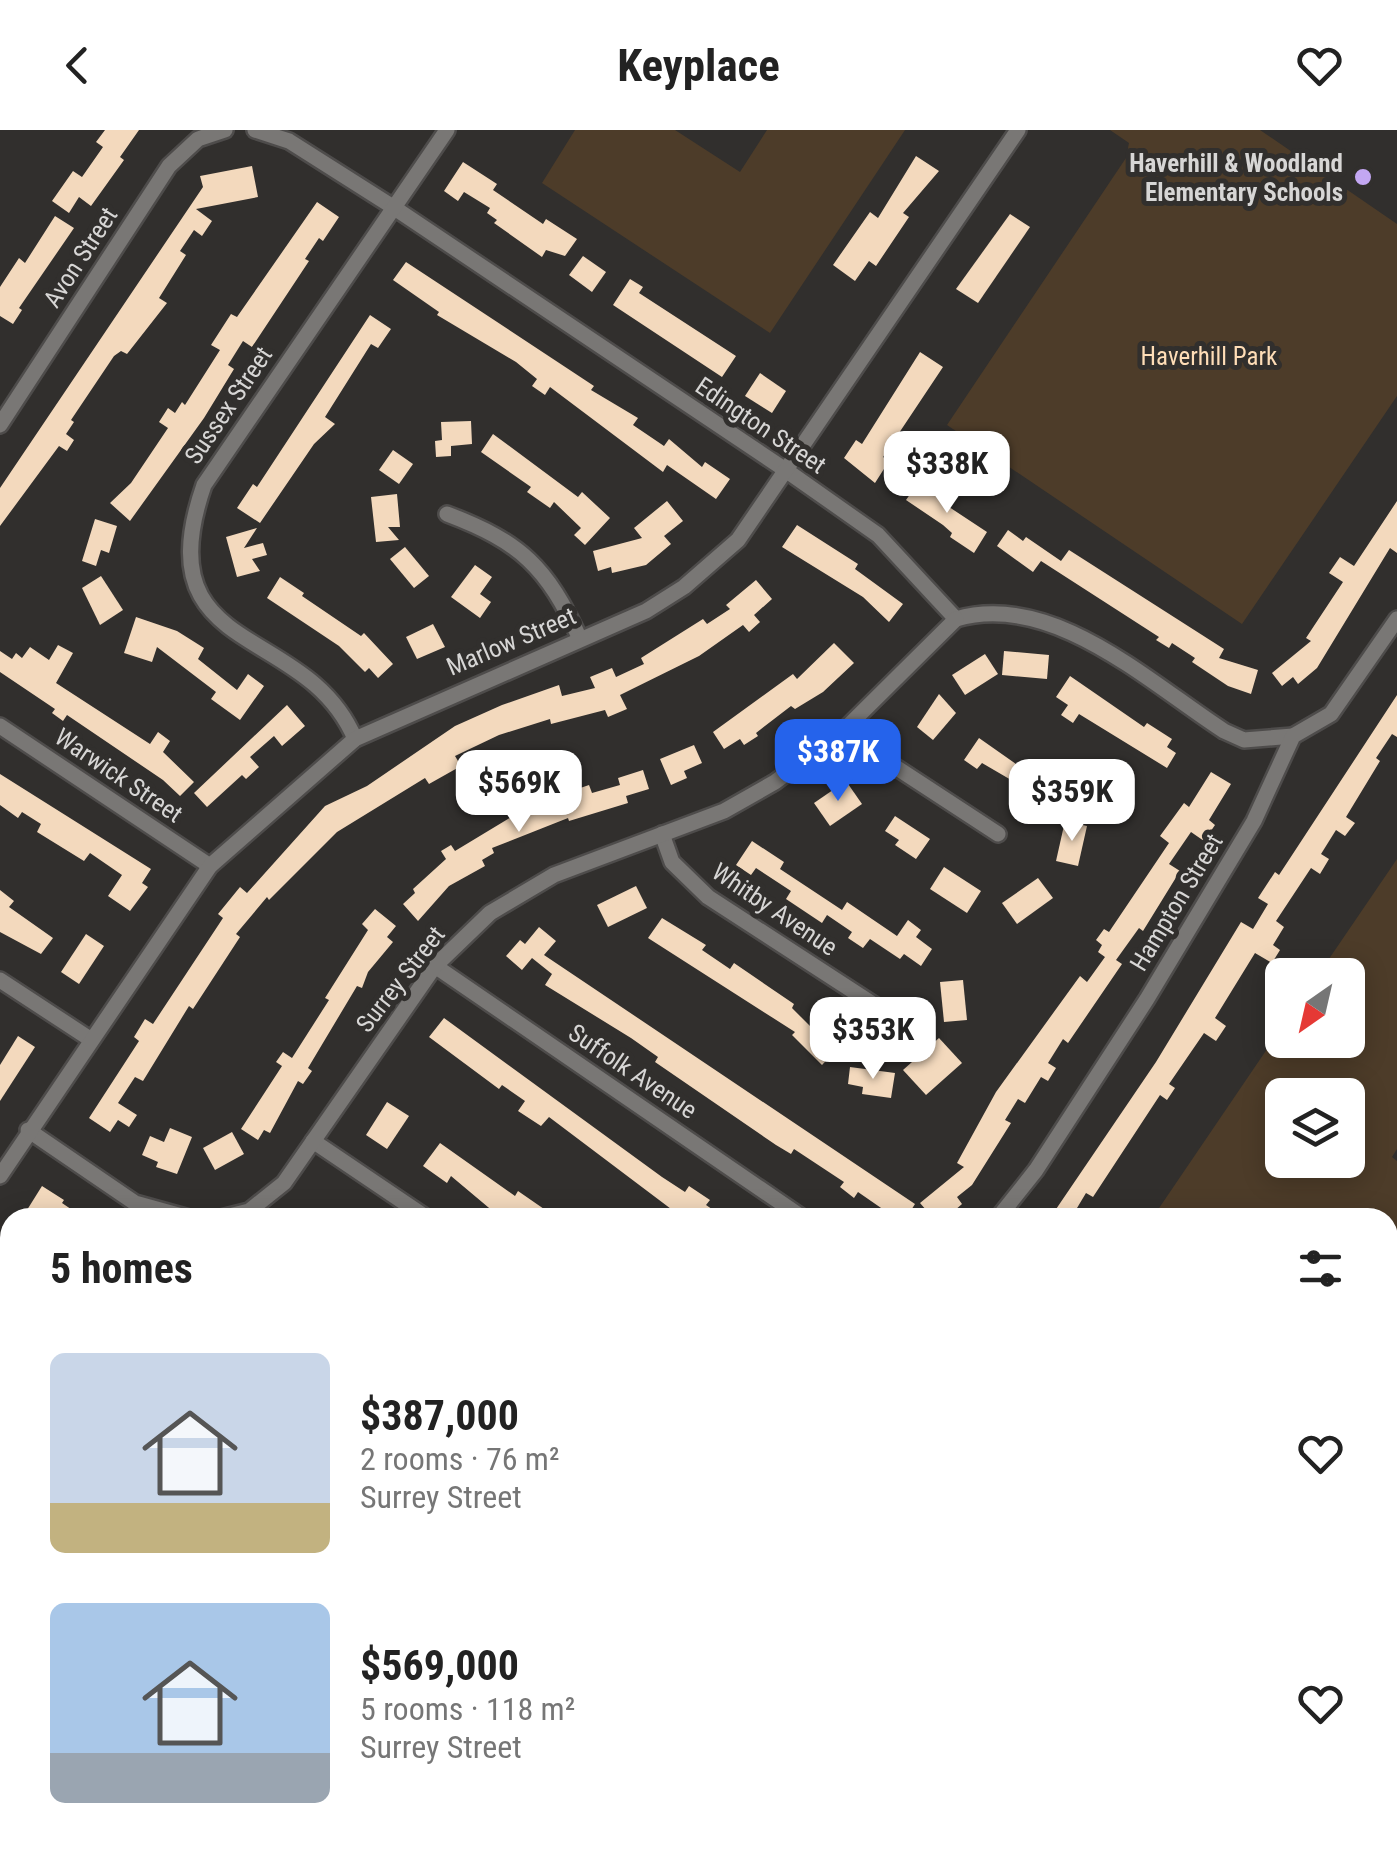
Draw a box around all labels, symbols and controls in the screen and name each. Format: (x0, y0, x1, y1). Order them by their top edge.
icon: back (50, 38, 105, 93)
icon: heart (1292, 38, 1347, 93)
text: Keyplace (617, 39, 780, 92)
place label: Haverhill & Woodland Elementary Schools (1129, 149, 1343, 207)
marker: Haverhill & Woodland Elementary Schools (1352, 166, 1374, 188)
street label: Avon Street (37, 202, 123, 313)
street label: Sussex Street (179, 341, 278, 469)
park label: Haverhill Park (1141, 342, 1278, 371)
street label: Edington Street (690, 371, 831, 480)
pin: $338K (877, 431, 1017, 516)
text: $338K (906, 444, 988, 482)
street label: Marlow Street (442, 601, 580, 682)
pin: $387K (768, 719, 908, 804)
street label: Warwick Street (49, 722, 188, 829)
text: $387K (797, 732, 879, 770)
pin: $569K (449, 750, 589, 835)
pin: $359K (1002, 759, 1142, 844)
text: $569K (478, 763, 560, 801)
text: $359K (1031, 772, 1113, 810)
street label: Hampton Street (1124, 828, 1229, 976)
street label: Whitby Avenue (707, 857, 843, 962)
street label: Surrey Street (350, 921, 451, 1038)
north arrow (1265, 958, 1365, 1058)
map controls (1265, 958, 1365, 1178)
pin: $353K (803, 997, 943, 1082)
text: $353K (832, 1010, 914, 1048)
street label: Suffolk Avenue (563, 1018, 702, 1125)
button: layers (1265, 1078, 1365, 1178)
icon: filters (1293, 1241, 1348, 1296)
text: 5 homes (50, 1244, 193, 1293)
text: $387,000 (360, 1391, 519, 1440)
icon: home (130, 1393, 250, 1513)
icon: heart (1293, 1426, 1348, 1481)
text: 2 rooms · 76 m² (360, 1440, 559, 1478)
text: Surrey Street (360, 1478, 522, 1516)
text: $569,000 (360, 1641, 519, 1690)
icon: home (130, 1643, 250, 1763)
icon: heart (1293, 1676, 1348, 1731)
text: 5 rooms · 118 m² (360, 1690, 575, 1728)
text: Surrey Street (360, 1728, 522, 1766)

